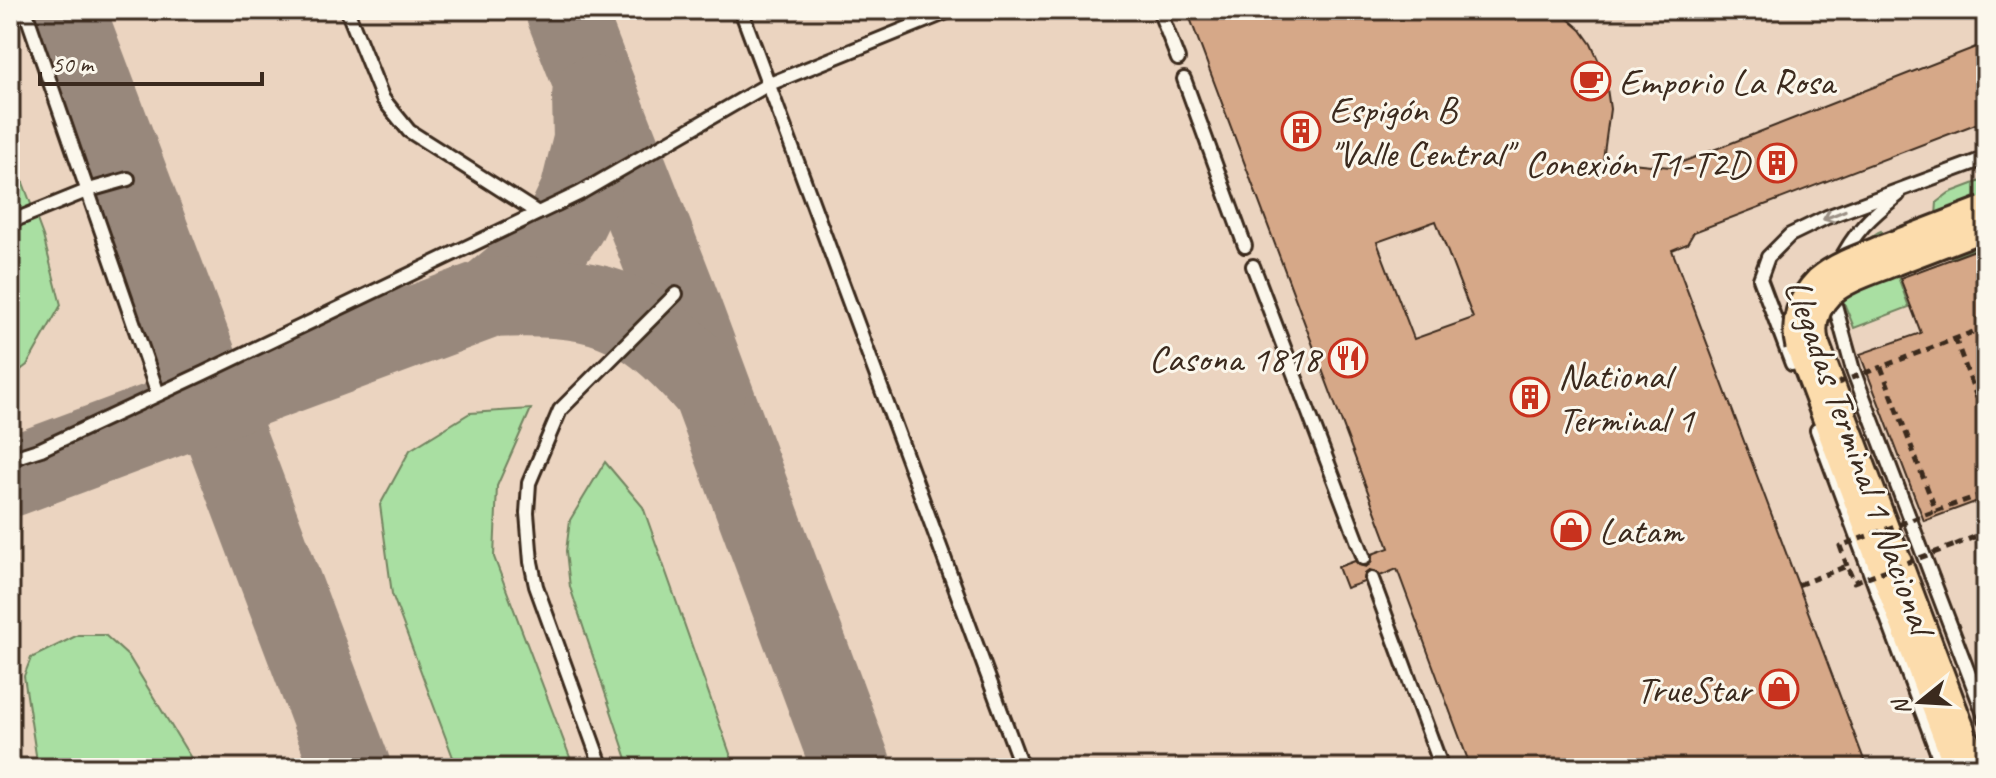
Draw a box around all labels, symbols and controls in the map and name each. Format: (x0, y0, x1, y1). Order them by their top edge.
scale bar (40, 36, 262, 86)
text: 50 m (52, 49, 95, 79)
place label: Emporio La Rosa (1619, 58, 1838, 105)
cafe icon: Emporio La Rosa (1570, 60, 1612, 102)
place label: Espigón B "Valle Central" (1329, 86, 1519, 177)
building icon: Espigón B "Valle Central" (1280, 110, 1322, 152)
place label: Conexión T1-T2D (1525, 140, 1752, 187)
building icon: Conexión T1-T2D (1756, 142, 1798, 184)
one-way arrow (1822, 209, 1847, 223)
street label: Llegadas Terminal 1 Nacional (1774, 273, 1948, 646)
place label: Casona 1818 (1149, 335, 1324, 382)
restaurant icon: Casona 1818 (1327, 337, 1369, 379)
place label: National Terminal 1 (1558, 352, 1696, 443)
building icon: National Terminal 1 (1509, 376, 1551, 418)
place label: Latam (1599, 507, 1686, 554)
shop icon: Latam (1550, 509, 1592, 551)
north arrow (1880, 662, 1960, 742)
place label: TrueStar (1636, 666, 1754, 713)
shop icon: TrueStar (1758, 668, 1800, 710)
text: N (1885, 694, 1917, 719)

